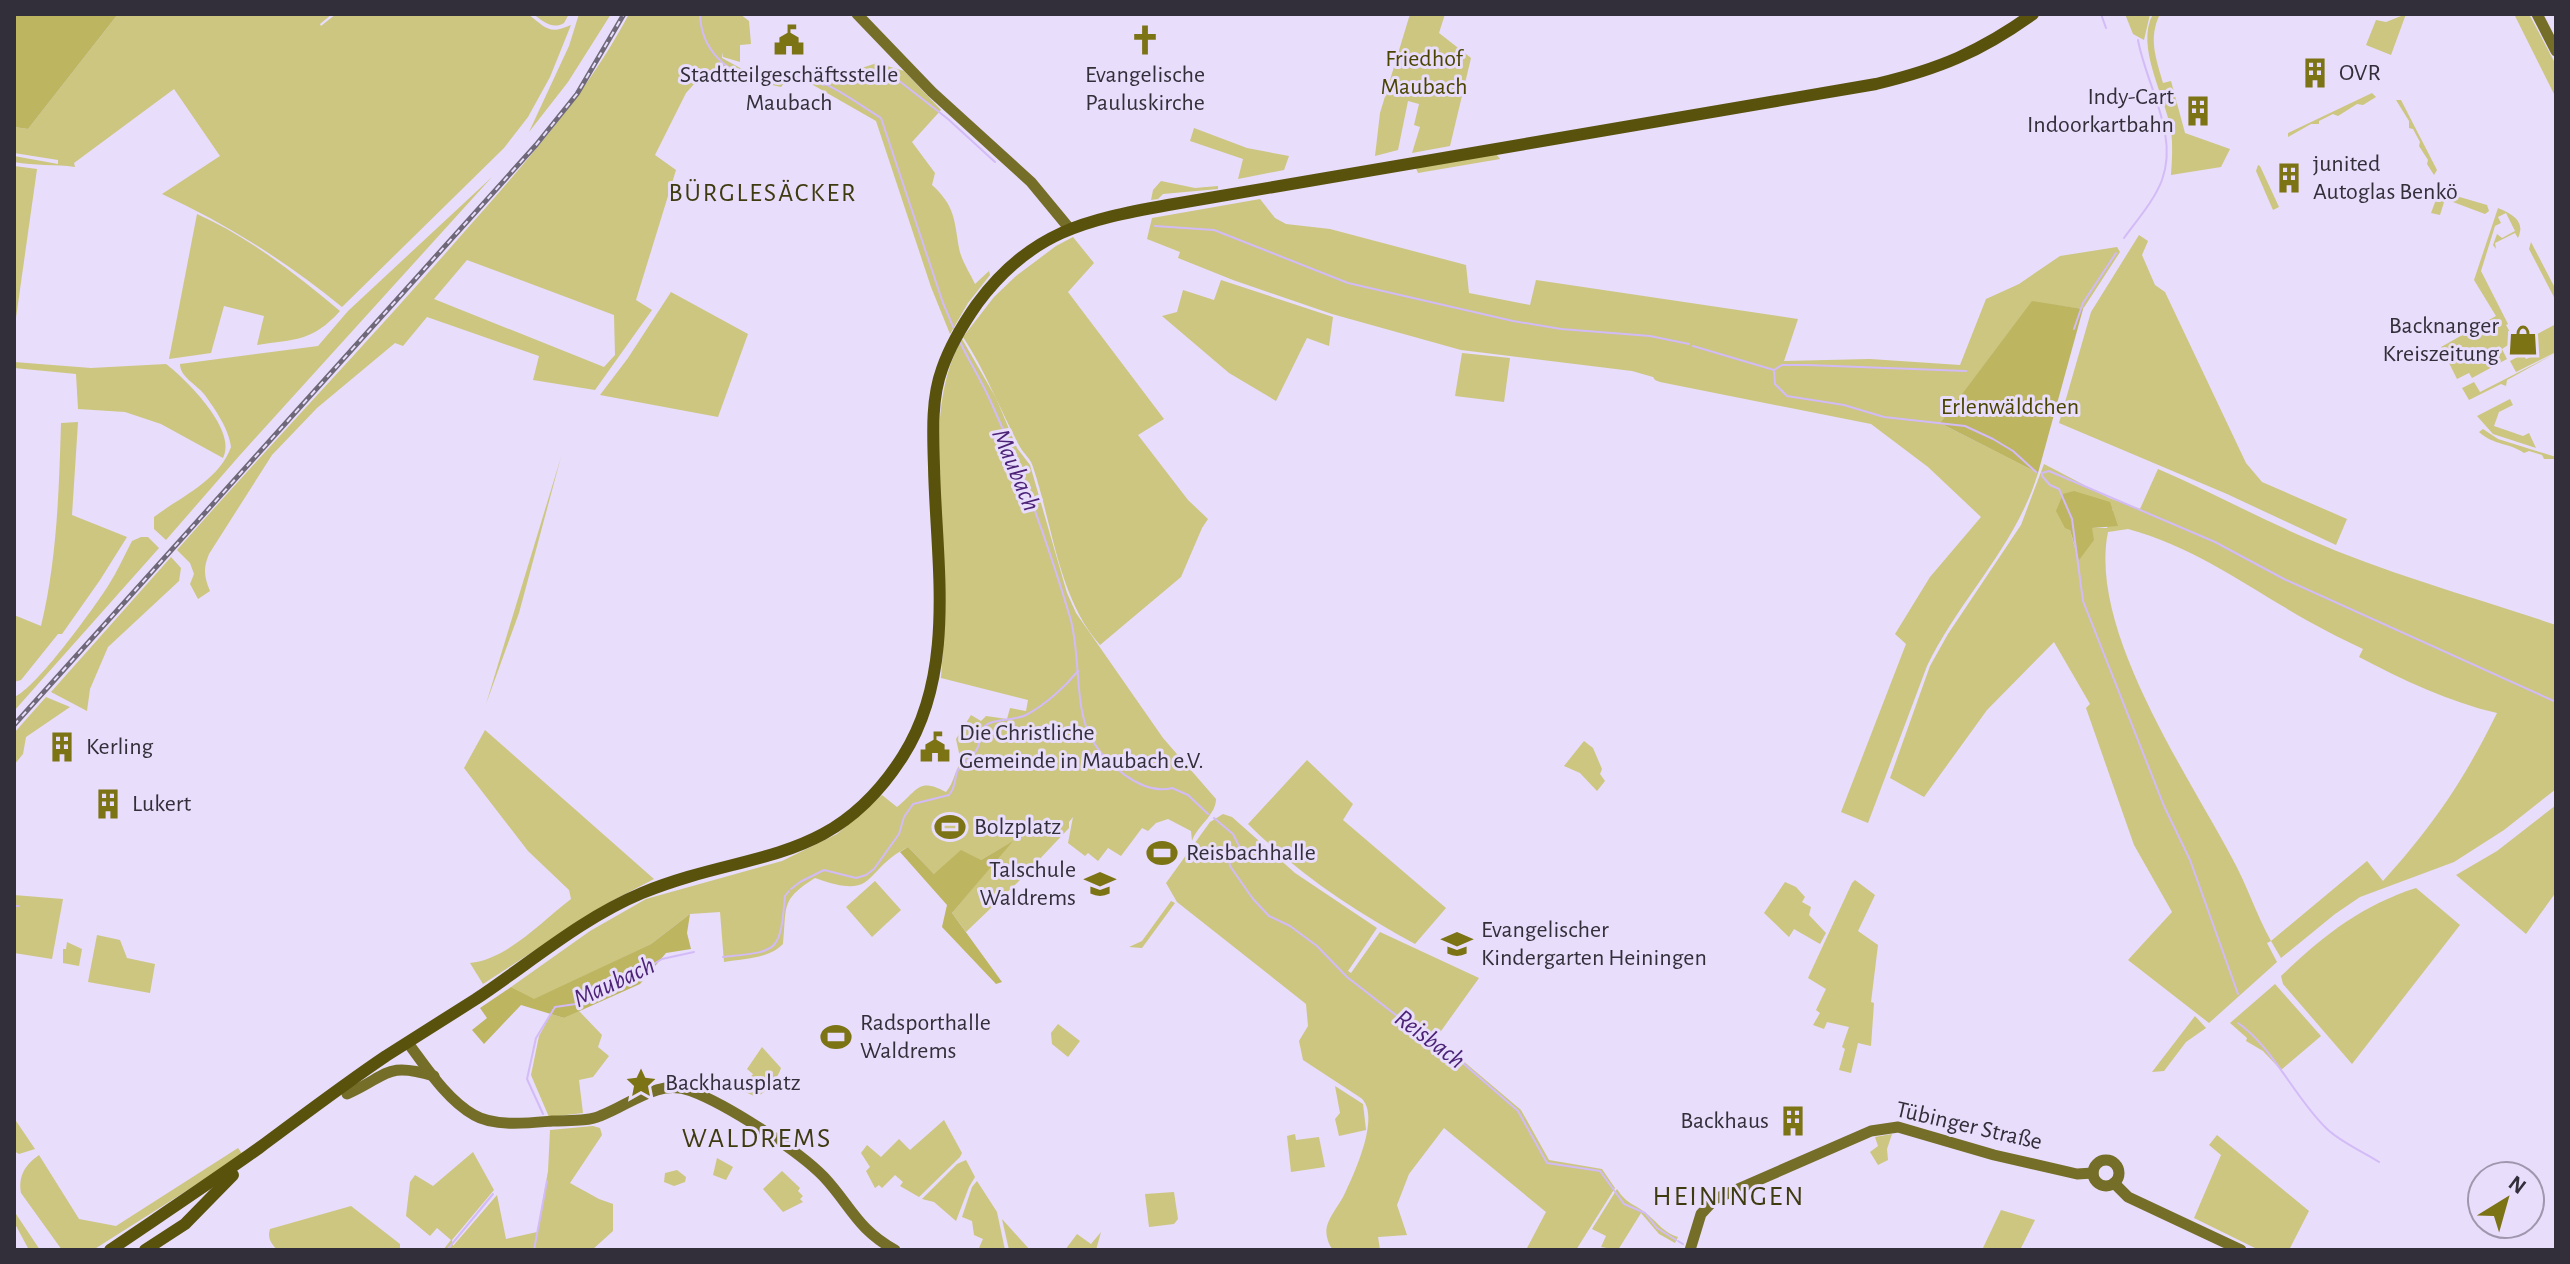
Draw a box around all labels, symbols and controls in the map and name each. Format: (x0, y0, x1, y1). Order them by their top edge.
public building icon: Stadtteilgeschäftsstelle Maubach (772, 23, 806, 57)
church icon: Evangelische Pauluskirche (1128, 23, 1162, 57)
park label: Friedhof Maubach (1380, 47, 1468, 99)
building icon: OVR (2298, 56, 2332, 90)
place label: OVR (2339, 61, 2381, 85)
place label: Stadtteilgeschäftsstelle Maubach (680, 63, 898, 115)
place label: Evangelische Pauluskirche (1085, 63, 1205, 115)
place label: Indy-Cart Indoorkartbahn (2027, 85, 2174, 137)
building icon: Indy-Cart Indoorkartbahn (2181, 94, 2215, 128)
place label: junited Autoglas Benkö (2313, 152, 2458, 204)
building icon: junited Autoglas Benkö (2272, 161, 2306, 195)
district label: BÜRGLESÄCKER (669, 179, 858, 206)
place label: Backnanger Kreiszeitung (2382, 314, 2499, 366)
shop icon: Backnanger Kreiszeitung (2506, 323, 2540, 357)
park label: Erlenwäldchen (1941, 395, 2079, 419)
water label: Maubach (987, 425, 1045, 515)
place label: Die Christliche Gemeinde in Maubach e.V. (959, 721, 1204, 773)
building icon: Kerling (45, 730, 79, 764)
public building icon: Die Christliche Gemeinde in Maubach e.V. (918, 730, 952, 764)
place label: Kerling (86, 735, 154, 759)
building icon: Lukert (91, 787, 125, 821)
place label: Lukert (132, 792, 192, 816)
sports icon: Bolzplatz (933, 810, 967, 844)
place label: Bolzplatz (974, 815, 1061, 839)
sports icon: Reisbachhalle (1145, 836, 1179, 870)
place label: Reisbachhalle (1186, 841, 1316, 865)
place label: Talschule Waldrems (980, 858, 1076, 910)
school or university icon: Talschule Waldrems (1083, 867, 1117, 901)
place label: Evangelischer Kindergarten Heiningen (1481, 918, 1707, 970)
school or university icon: Evangelischer Kindergarten Heiningen (1440, 927, 1474, 961)
water label: Maubach (569, 952, 659, 1012)
water label: Reisbach (1390, 1004, 1470, 1074)
place label: Radsporthalle Waldrems (860, 1011, 991, 1063)
sports icon: Radsporthalle Waldrems (819, 1020, 853, 1054)
place icon: Backhausplatz (624, 1066, 658, 1100)
place label: Backhausplatz (665, 1071, 801, 1095)
street label: Tübinger Straße (1894, 1098, 2044, 1154)
building icon: Backhaus (1776, 1104, 1810, 1138)
place label: Backhaus (1680, 1109, 1769, 1133)
district label: WALDREMS (682, 1125, 832, 1153)
north arrow (2466, 1160, 2546, 1240)
text: N (2505, 1171, 2530, 1198)
district label: HEININGEN (1653, 1183, 1805, 1211)

